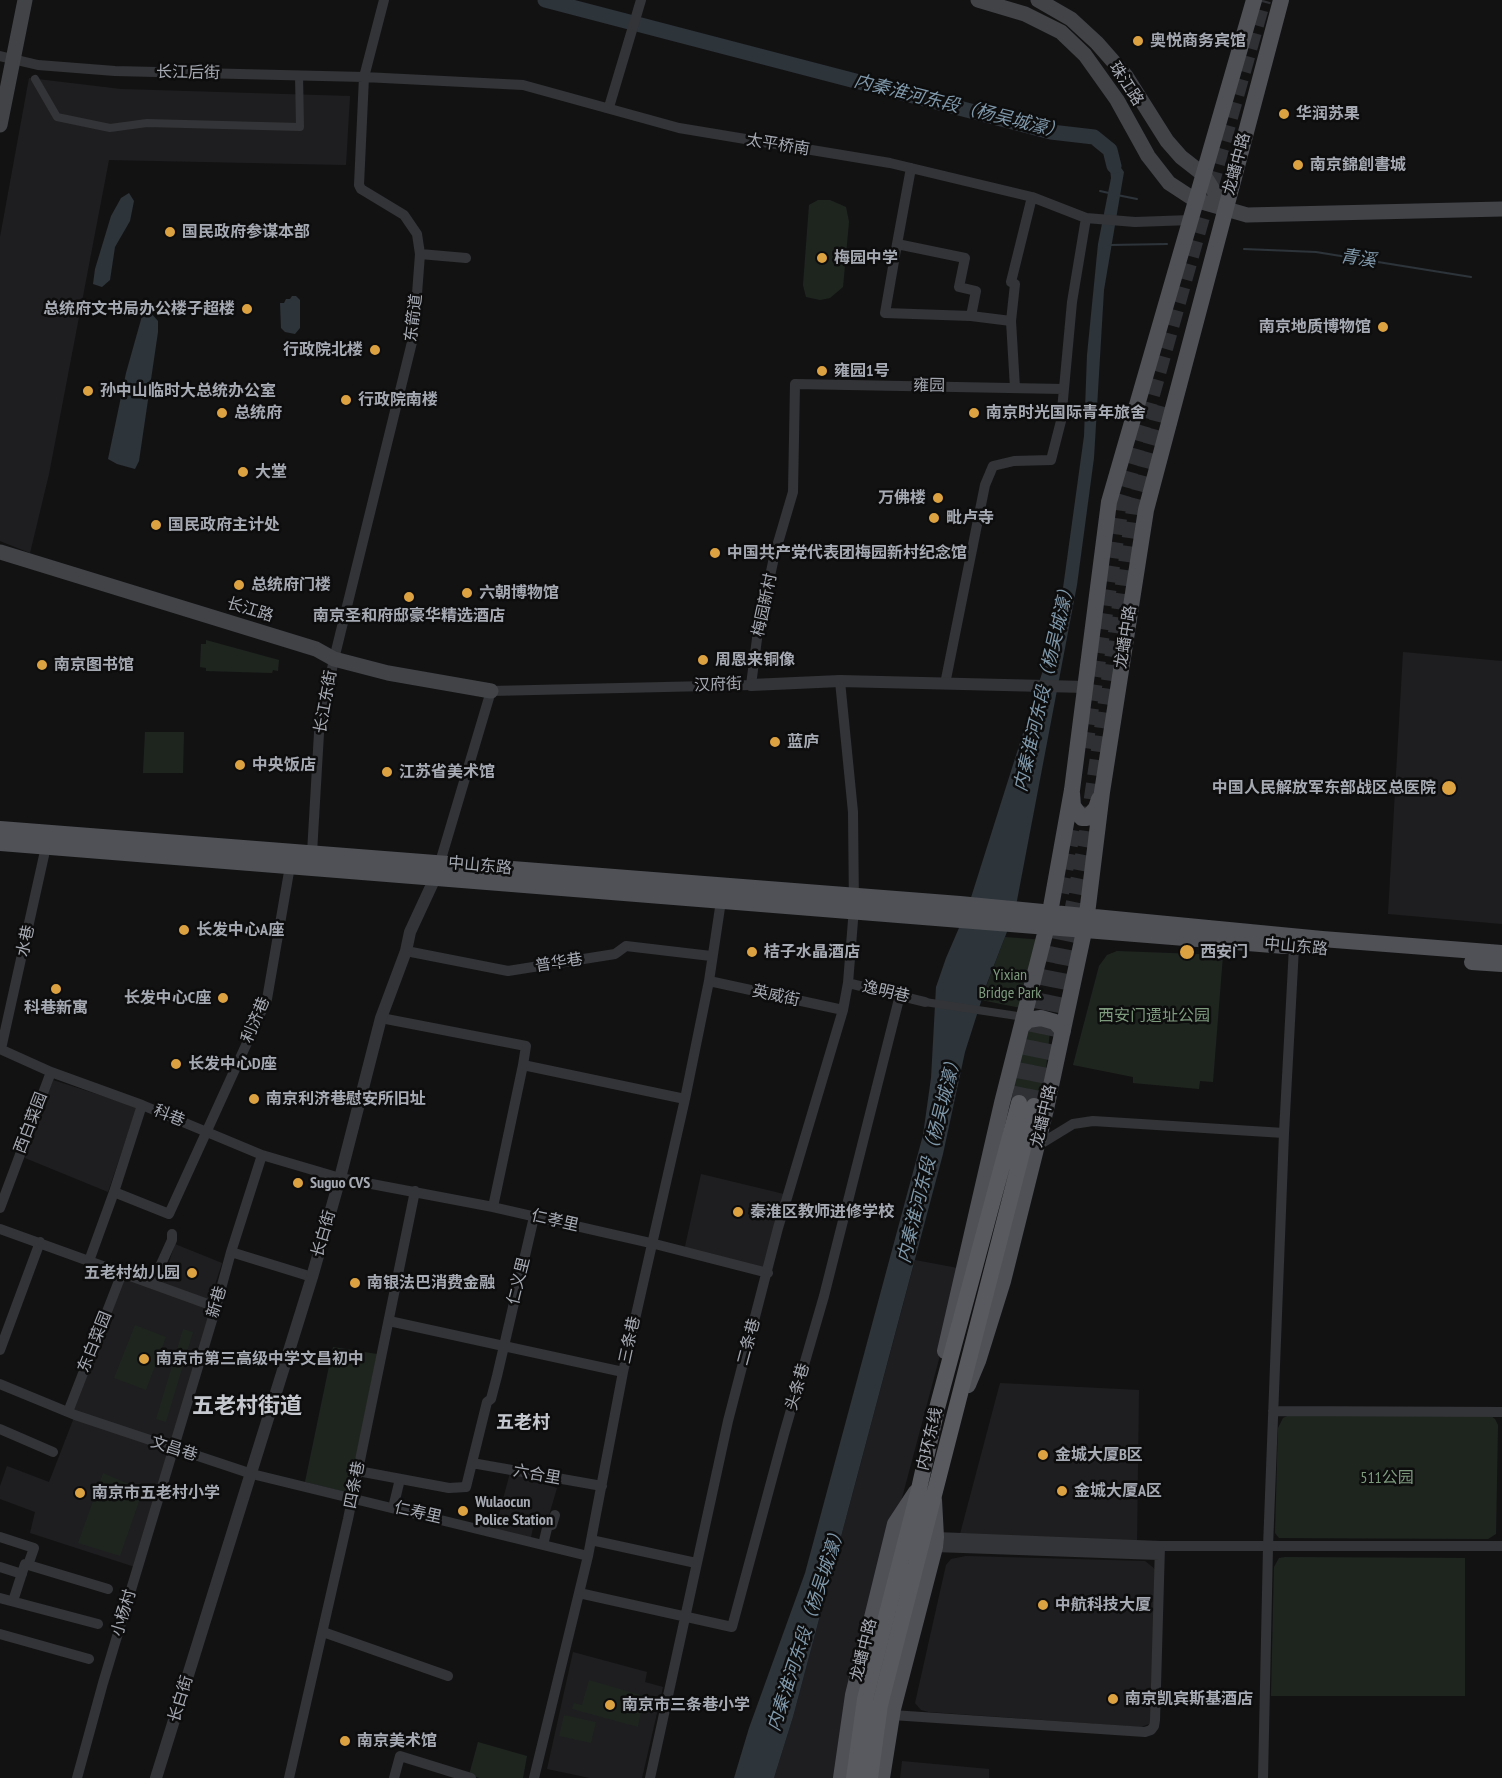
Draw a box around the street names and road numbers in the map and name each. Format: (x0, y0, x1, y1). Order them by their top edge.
street label: 珠江路 (1105, 59, 1147, 109)
street label: 长江后街 (156, 63, 220, 83)
street label: 太平桥南 (745, 131, 811, 159)
street label: 龙蟠中路 (1219, 131, 1255, 197)
street label: 东箭道 (402, 293, 426, 343)
street label: 雍园 (913, 376, 945, 396)
street label: 梅园新村 (749, 572, 781, 638)
street label: 长江路 (224, 594, 276, 626)
street label: 龙蟠中路 (1112, 604, 1140, 670)
street label: 长江东街 (311, 669, 341, 735)
street label: 汉府街 (694, 675, 742, 695)
street label: 中山东路 (447, 854, 513, 878)
street label: 水巷 (13, 923, 39, 959)
street label: 中山东路 (1263, 935, 1329, 959)
street label: 普华巷 (534, 950, 584, 976)
street label: 逸明巷 (860, 977, 912, 1007)
street label: 英威街 (751, 982, 801, 1010)
street label: 利济巷 (238, 994, 274, 1046)
street label: 龙蟠中路 (1027, 1083, 1061, 1149)
street label: 西白菜园 (11, 1090, 51, 1156)
street label: 科巷 (151, 1101, 187, 1131)
street label: 仁孝里 (529, 1206, 581, 1236)
street label: 长白街 (308, 1208, 340, 1260)
street label: 仁义里 (504, 1255, 534, 1307)
street label: 新巷 (203, 1284, 231, 1320)
street label: 东白菜园 (74, 1309, 116, 1375)
street label: 三条巷 (616, 1315, 644, 1365)
street label: 二条巷 (734, 1316, 764, 1368)
street label: 头条巷 (782, 1361, 814, 1413)
street label: 内环东线 (913, 1406, 947, 1472)
street label: 文昌巷 (148, 1432, 200, 1466)
street label: 四条巷 (341, 1460, 369, 1510)
street label: 六合里 (512, 1461, 562, 1489)
street label: 仁寿里 (392, 1498, 444, 1528)
street label: 小杨村 (108, 1587, 140, 1639)
street label: 龙蟠中路 (847, 1617, 881, 1683)
street label: 长白街 (165, 1673, 197, 1725)

